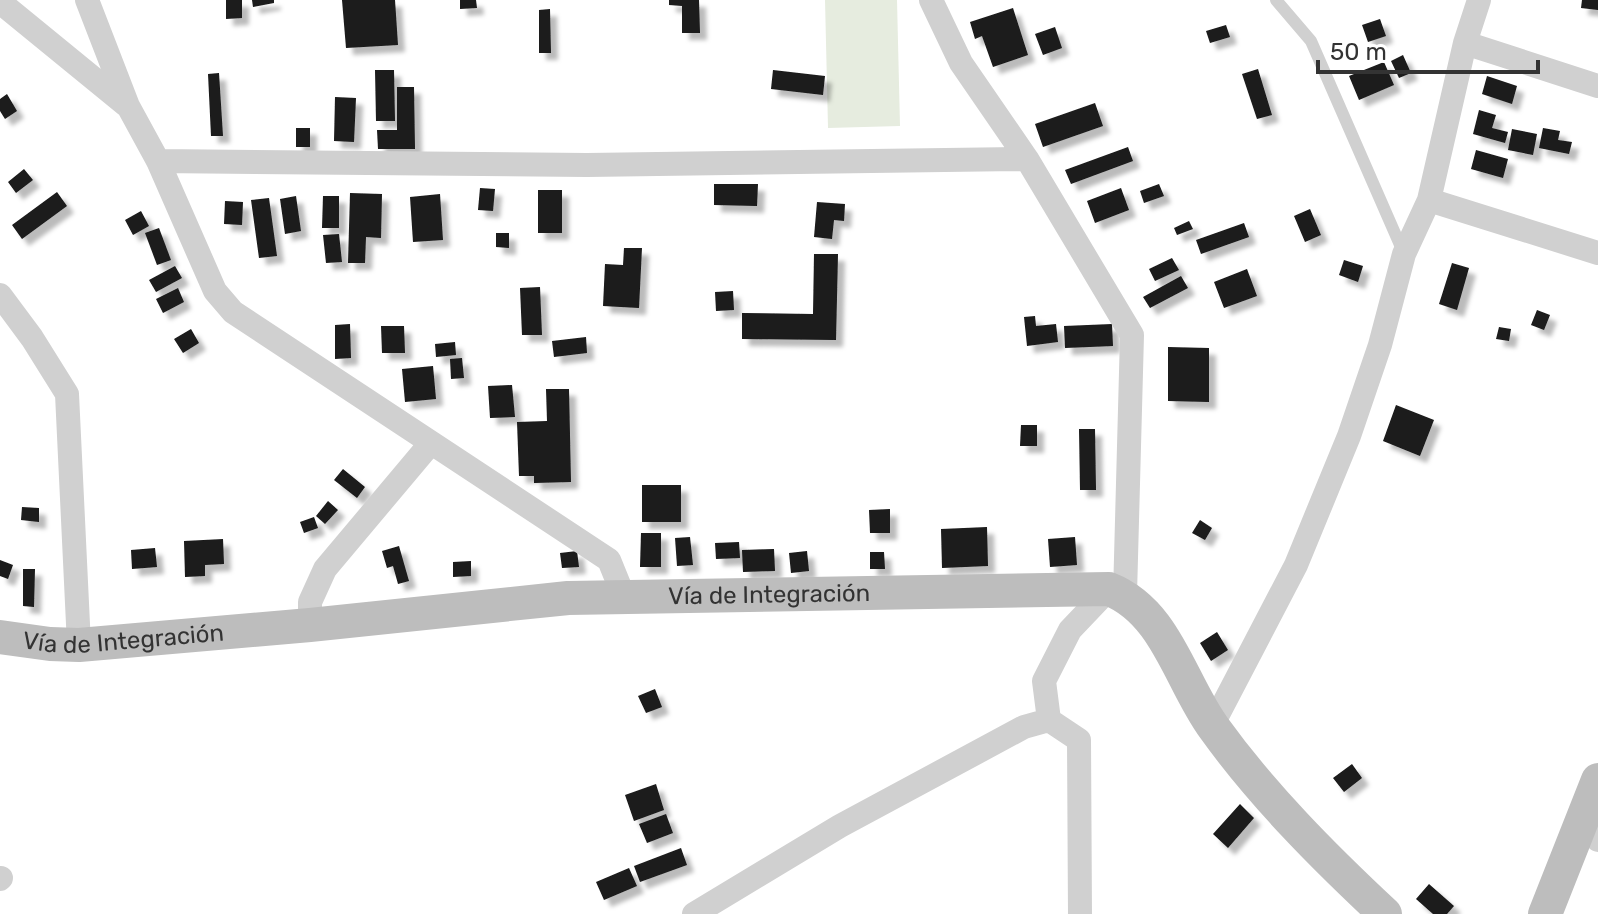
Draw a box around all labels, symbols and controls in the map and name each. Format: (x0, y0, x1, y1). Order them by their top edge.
scale bar (1318, 24, 1538, 74)
text: 50 m (1330, 38, 1387, 66)
street label: Vía de Integración (668, 579, 870, 610)
street label: Vía de Integración (21, 619, 225, 659)

